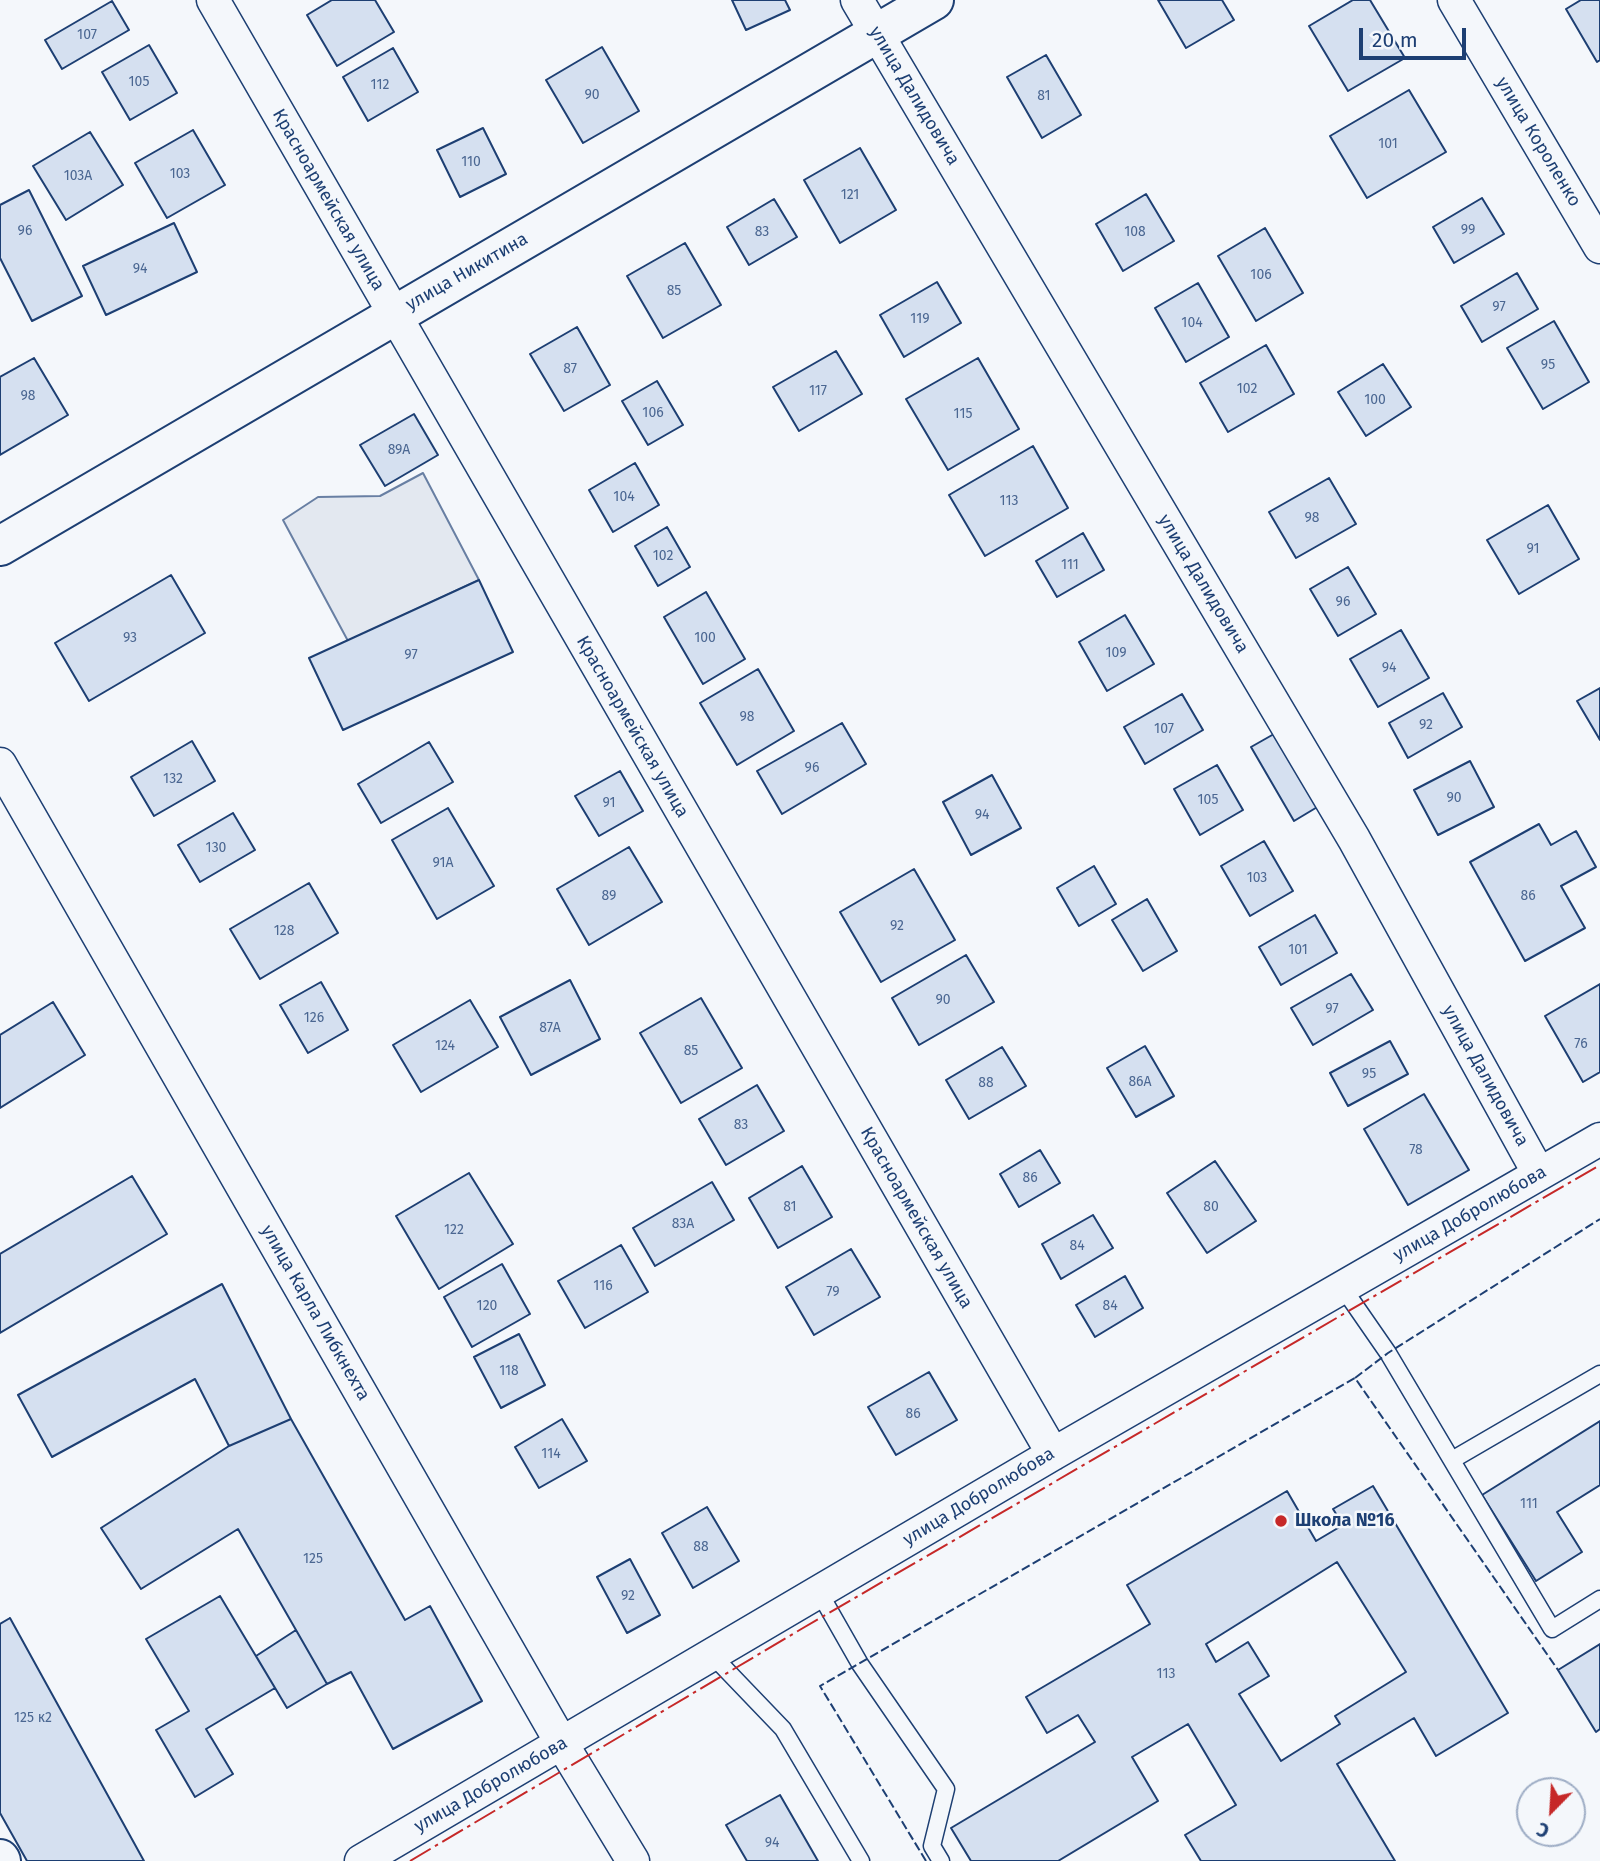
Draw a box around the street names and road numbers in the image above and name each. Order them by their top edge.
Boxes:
street label: улица Далидовича [864,23,964,169]
street label: улица Короленко [1491,73,1585,211]
street label: Красноармейская улица [267,105,389,295]
street label: улица Никитина [402,228,532,316]
street label: улица Далидовича [1153,511,1253,657]
street label: Красноармейская улица [571,632,693,822]
street label: улица Далидовича [1437,1002,1533,1150]
street label: Красноармейская улица [855,1123,977,1313]
street label: улица Добролюбова [1390,1161,1550,1267]
street label: улица Карла Либкнехта [256,1221,374,1405]
street label: улица Добролюбова [899,1443,1059,1551]
street label: улица Добролюбова [411,1732,571,1838]

